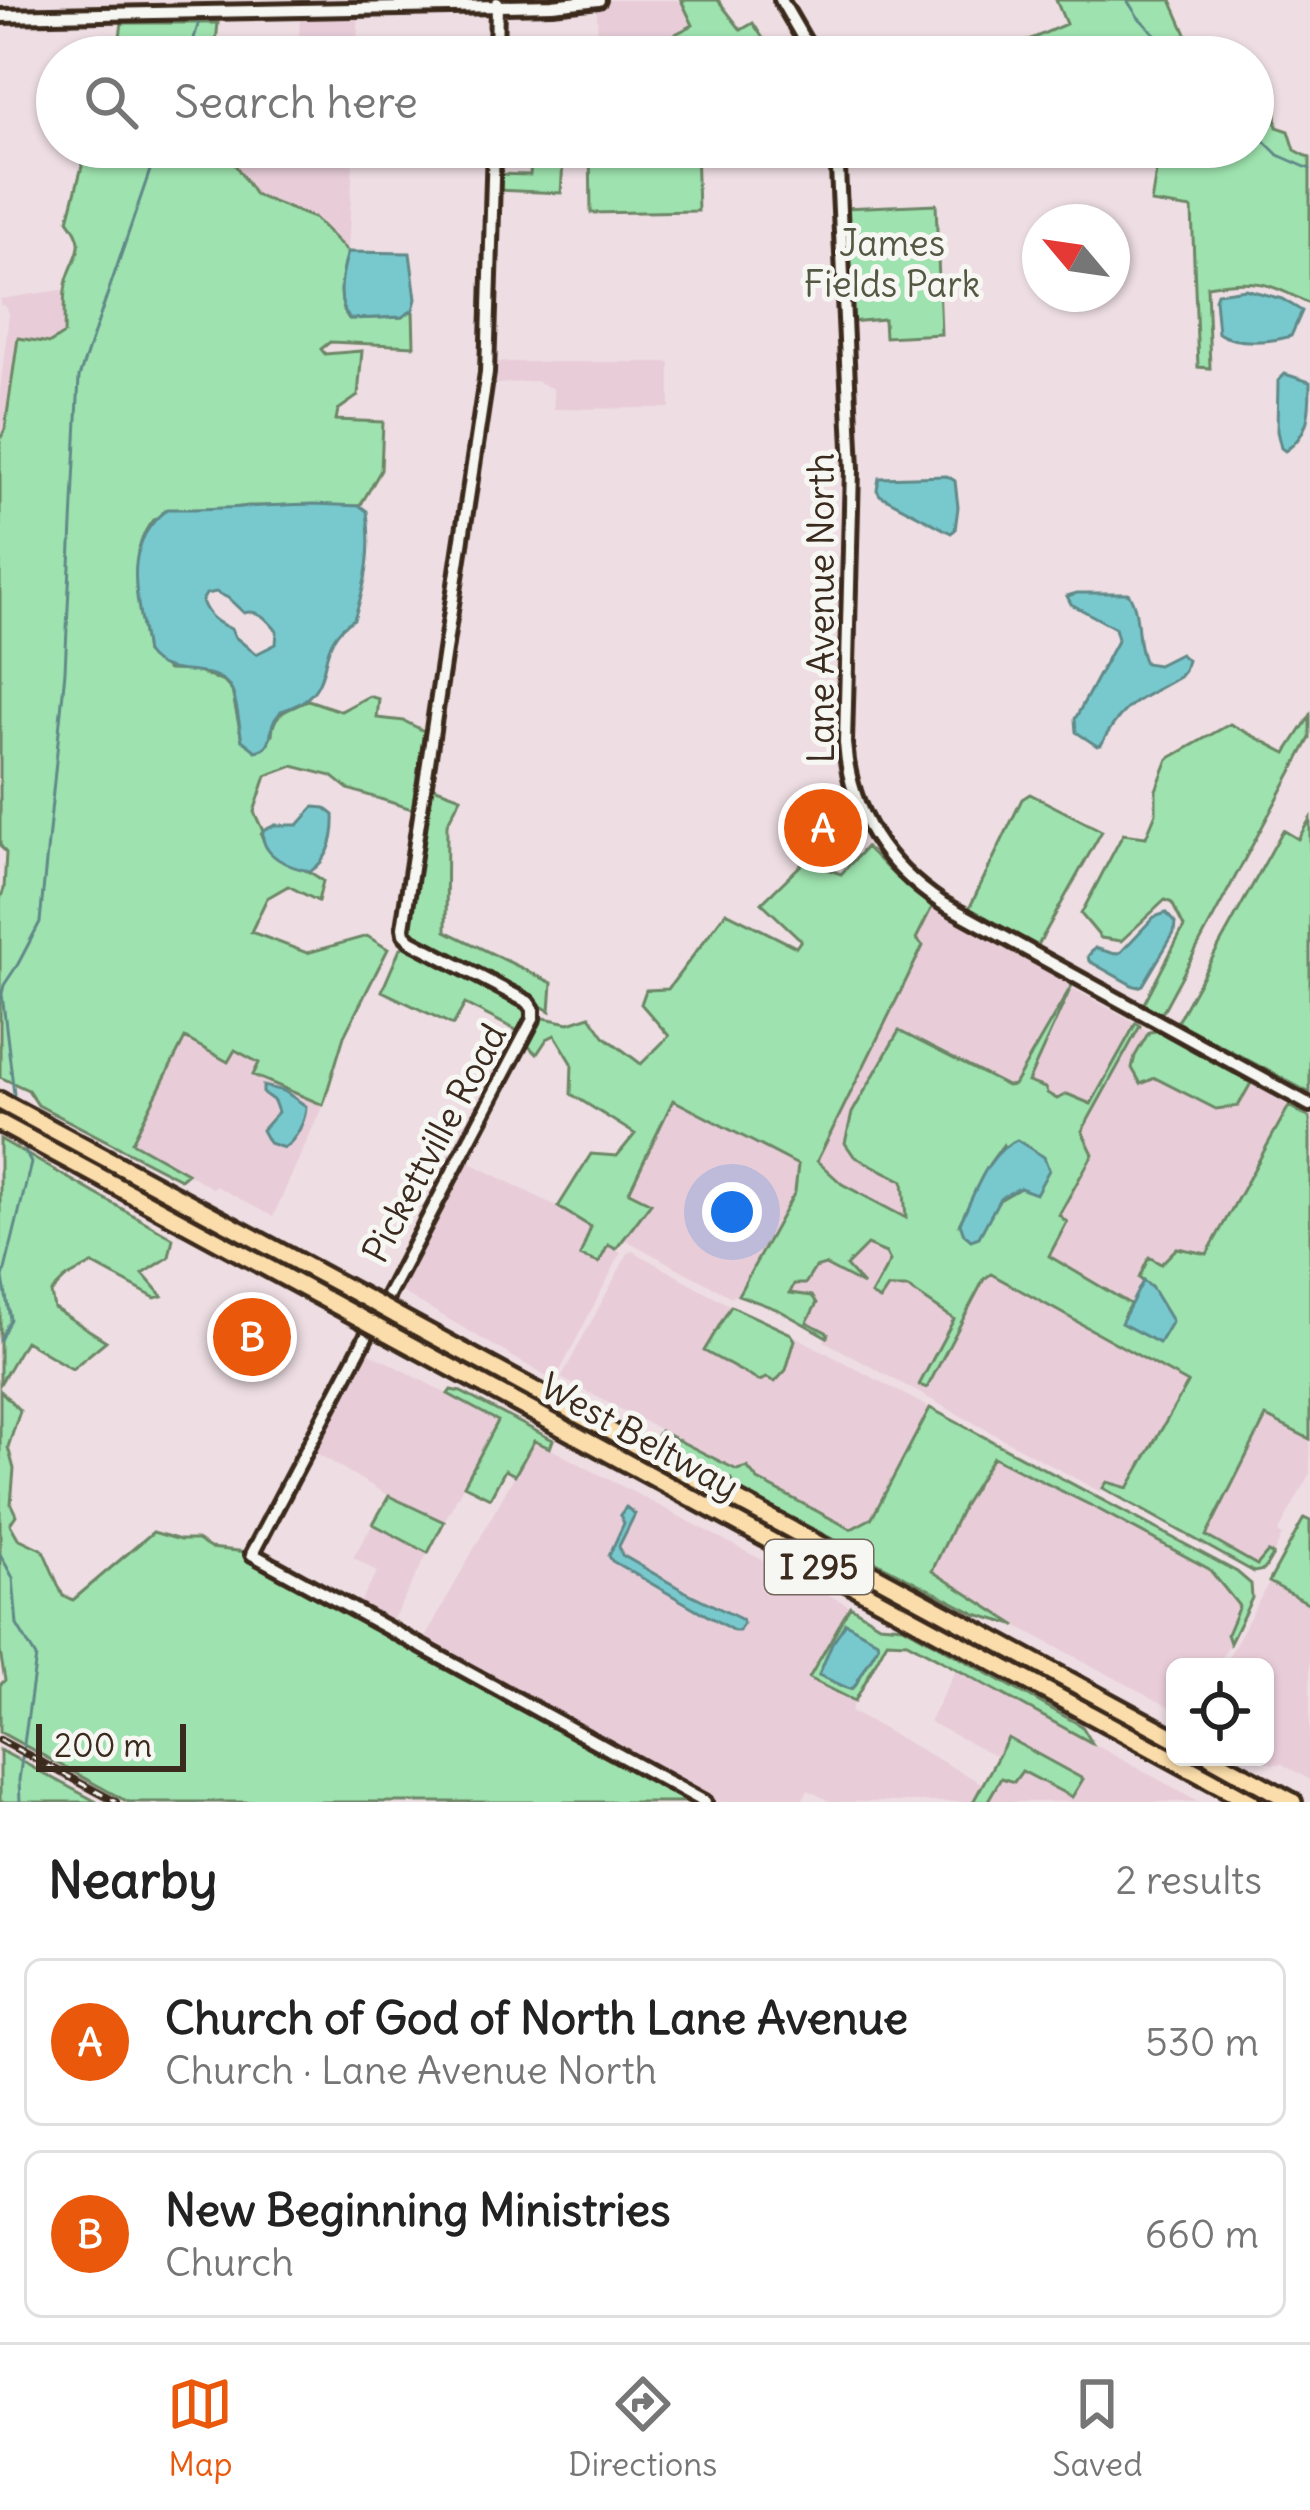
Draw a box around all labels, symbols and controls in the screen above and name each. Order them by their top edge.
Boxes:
search box [36,36,1274,168]
icon: search [78,69,144,135]
text: Search here [174,74,418,130]
north arrow [1022,204,1130,312]
park label: James Fields Park [804,221,980,307]
street label: Lane Avenue North [799,453,844,763]
pin: A [784,783,862,873]
street label: Pickettville Road [353,1016,516,1270]
your location [702,1182,762,1242]
pin: B [213,1292,291,1382]
street label: West Beltway [533,1363,747,1509]
road number: I 295 [765,1540,873,1594]
map controls [1166,1658,1274,1766]
button: locate [1166,1658,1274,1766]
scale bar [36,1718,186,1771]
text: 200 m [54,1724,152,1766]
text: Nearby [48,1848,217,1912]
text: 2 results [1115,1856,1262,1905]
text: Church of God of North Lane Avenue [165,1990,908,2046]
text: A [77,2018,103,2067]
text: 530 m [1145,2018,1259,2067]
text: Church · Lane Avenue North [165,2046,657,2095]
text: New Beginning Ministries [165,2182,670,2238]
text: B [77,2210,103,2259]
text: 660 m [1145,2210,1259,2259]
text: Church [165,2238,294,2287]
tab: Map [167,2371,233,2485]
tab: Directions [568,2371,717,2485]
tab: Saved [1052,2371,1143,2485]

